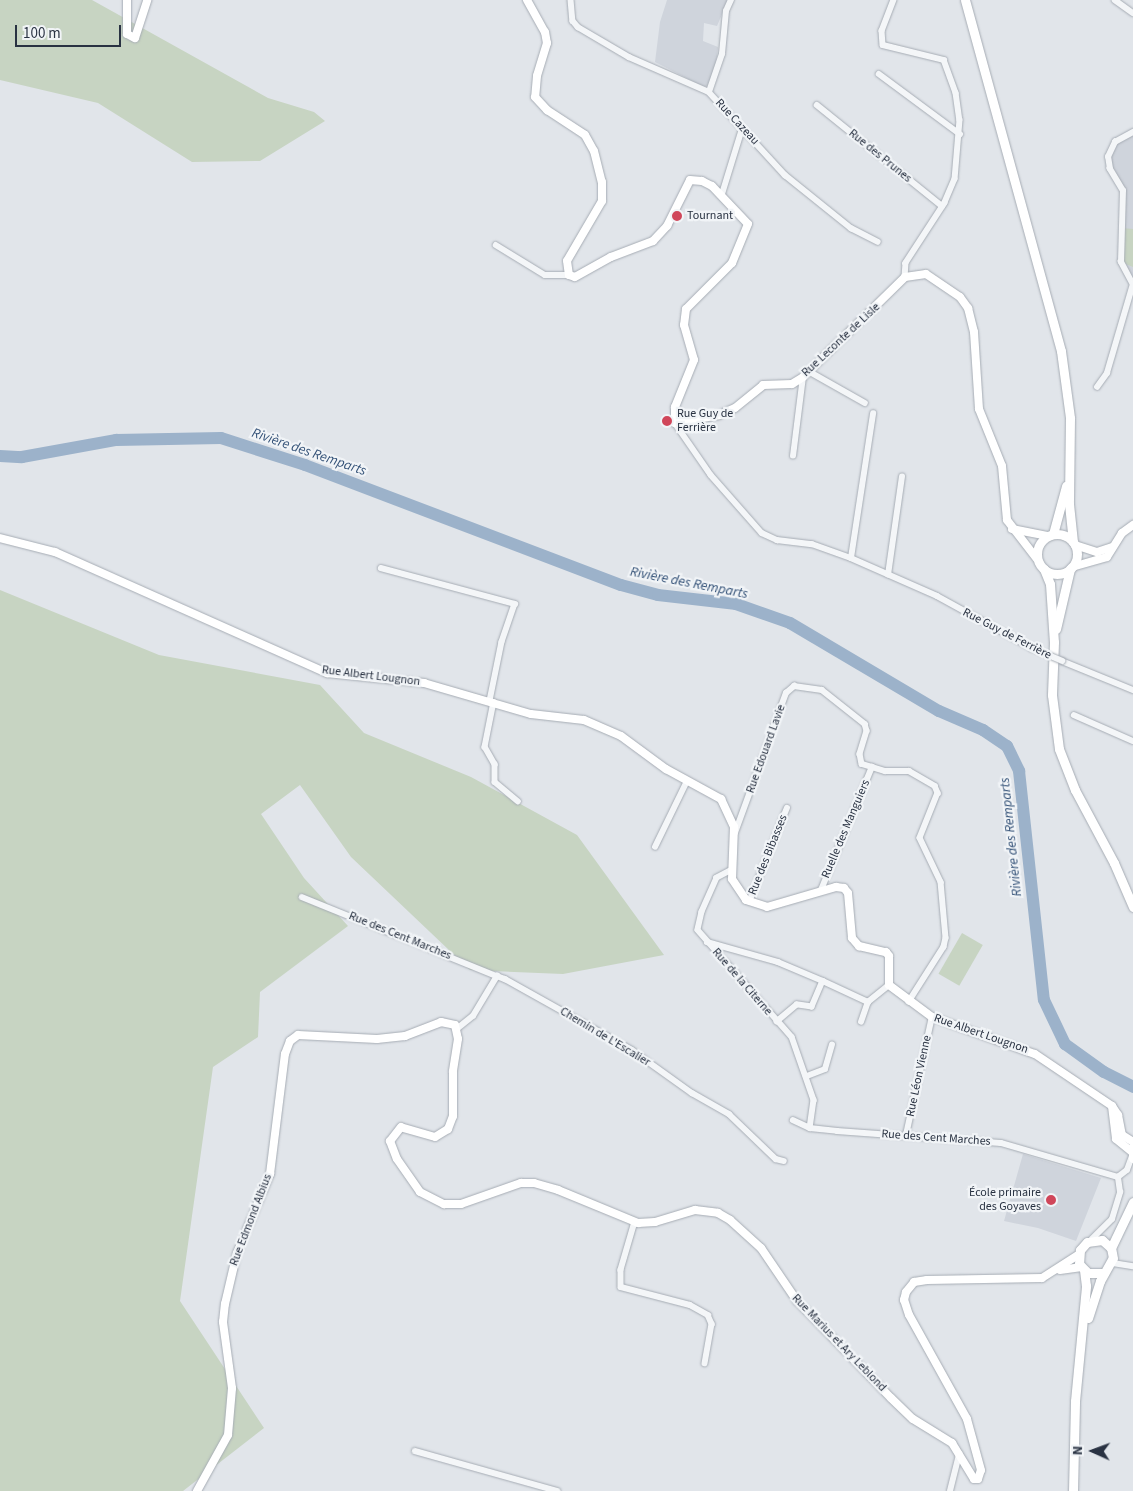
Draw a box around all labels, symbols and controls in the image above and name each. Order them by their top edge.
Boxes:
scale bar [18,15,124,47]
text: 100 m [23,23,61,44]
street label: Rue Cazeau [712,96,762,148]
street label: Rue des Prunes [846,126,914,186]
place label: Tournant [687,209,733,223]
marker: Tournant [671,210,683,222]
street label: Rue Leconte de Lisle [799,300,883,380]
place label: Rue Guy de Ferrière [677,407,733,435]
marker: Rue Guy de Ferrière [661,415,673,427]
water label: Rivière des Remparts [250,425,368,479]
water label: Rivière des Remparts [629,563,749,603]
street label: Rue Guy de Ferrière [960,605,1054,663]
street label: Rue Albert Lougnon [321,663,421,689]
street label: Rue Edouard Lavie [743,703,789,795]
street label: Ruelle des Manguiers [819,777,873,881]
water label: Rivière des Remparts [996,777,1026,897]
street label: Rue des Bibasses [745,813,791,897]
street label: Rue des Cent Marches [347,909,453,963]
street label: Rue de la Citerne [709,945,775,1019]
street label: Chemin de L'Escalier [557,1004,653,1070]
street label: Rue Albert Lougnon [932,1011,1030,1057]
street label: Rue Léon Vienne [903,1034,935,1118]
street label: Rue des Cent Marches [881,1127,991,1149]
street label: Rue Edmond Albius [227,1172,275,1268]
place label: École primaire des Goyaves [969,1186,1041,1214]
marker: École primaire des Goyaves [1045,1194,1057,1206]
street label: Rue Marius et Ary Leblond [789,1291,889,1395]
north arrow [1068,1426,1118,1476]
text: N [1068,1445,1088,1455]

